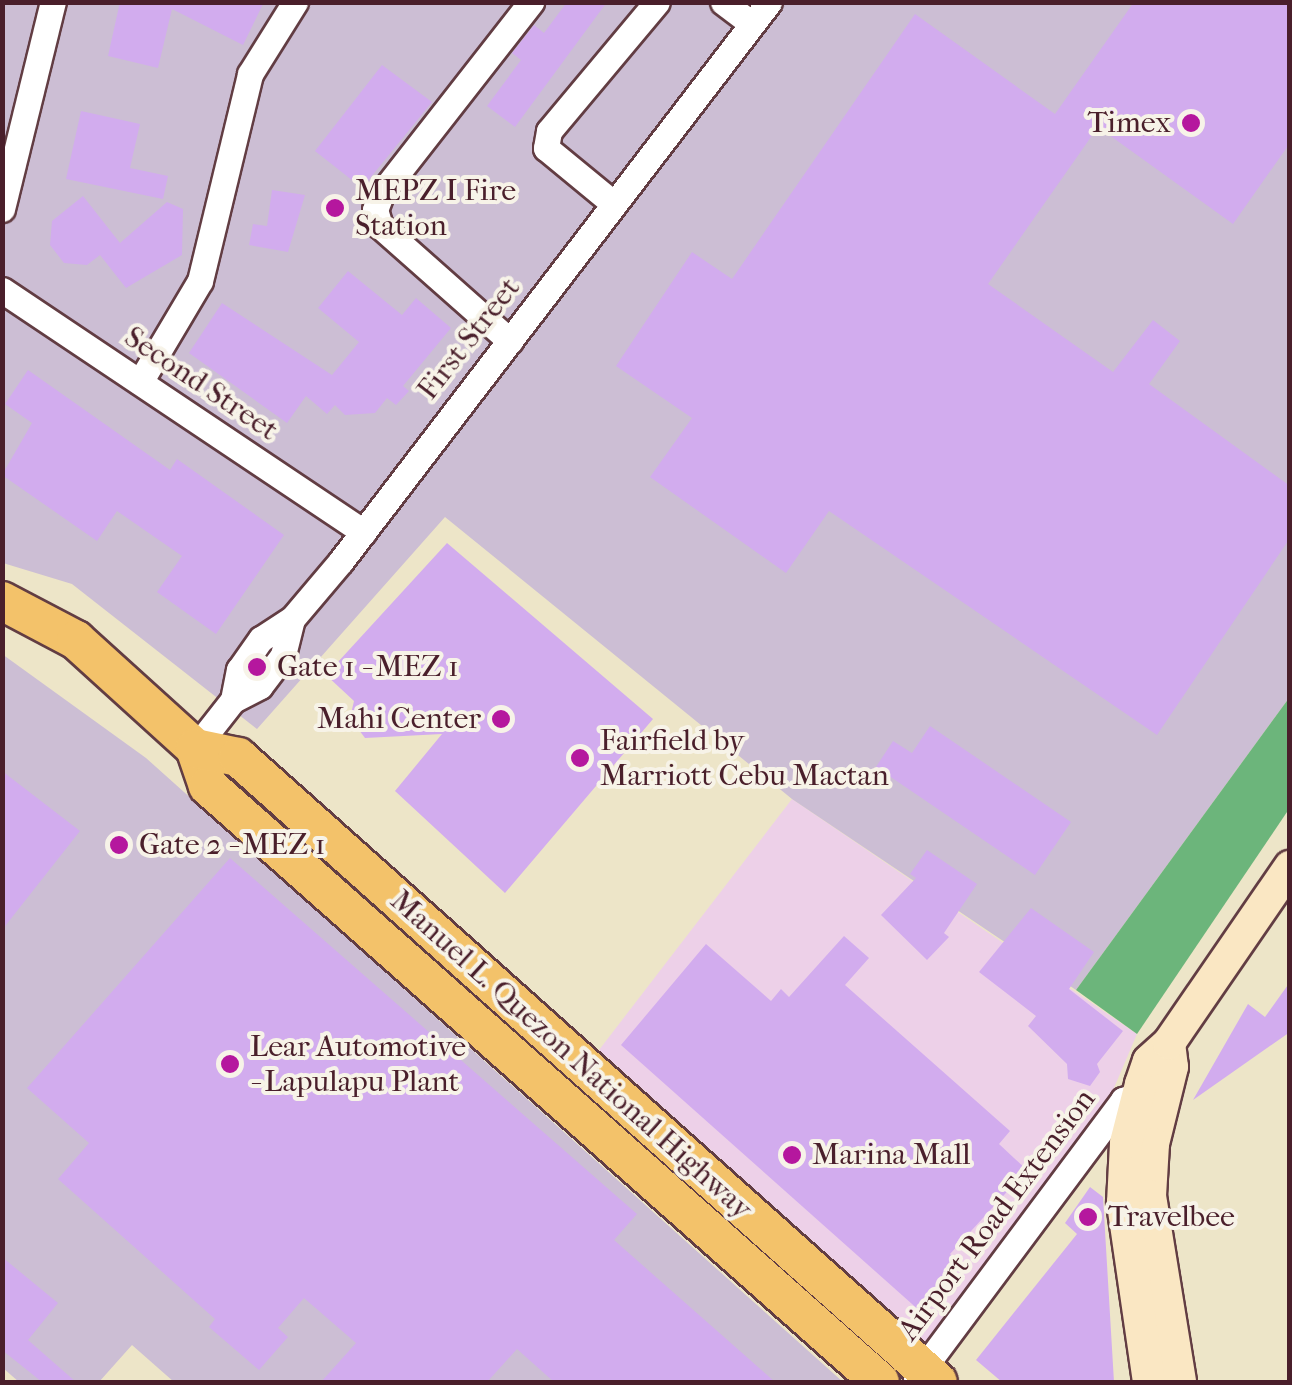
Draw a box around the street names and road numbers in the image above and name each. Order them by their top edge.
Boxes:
street label: First Street [410,271,528,407]
street label: Second Street [117,319,285,449]
street label: Manuel L. Quezon National Highway [383,883,759,1227]
street label: Airport Road Extension [891,1082,1103,1348]

